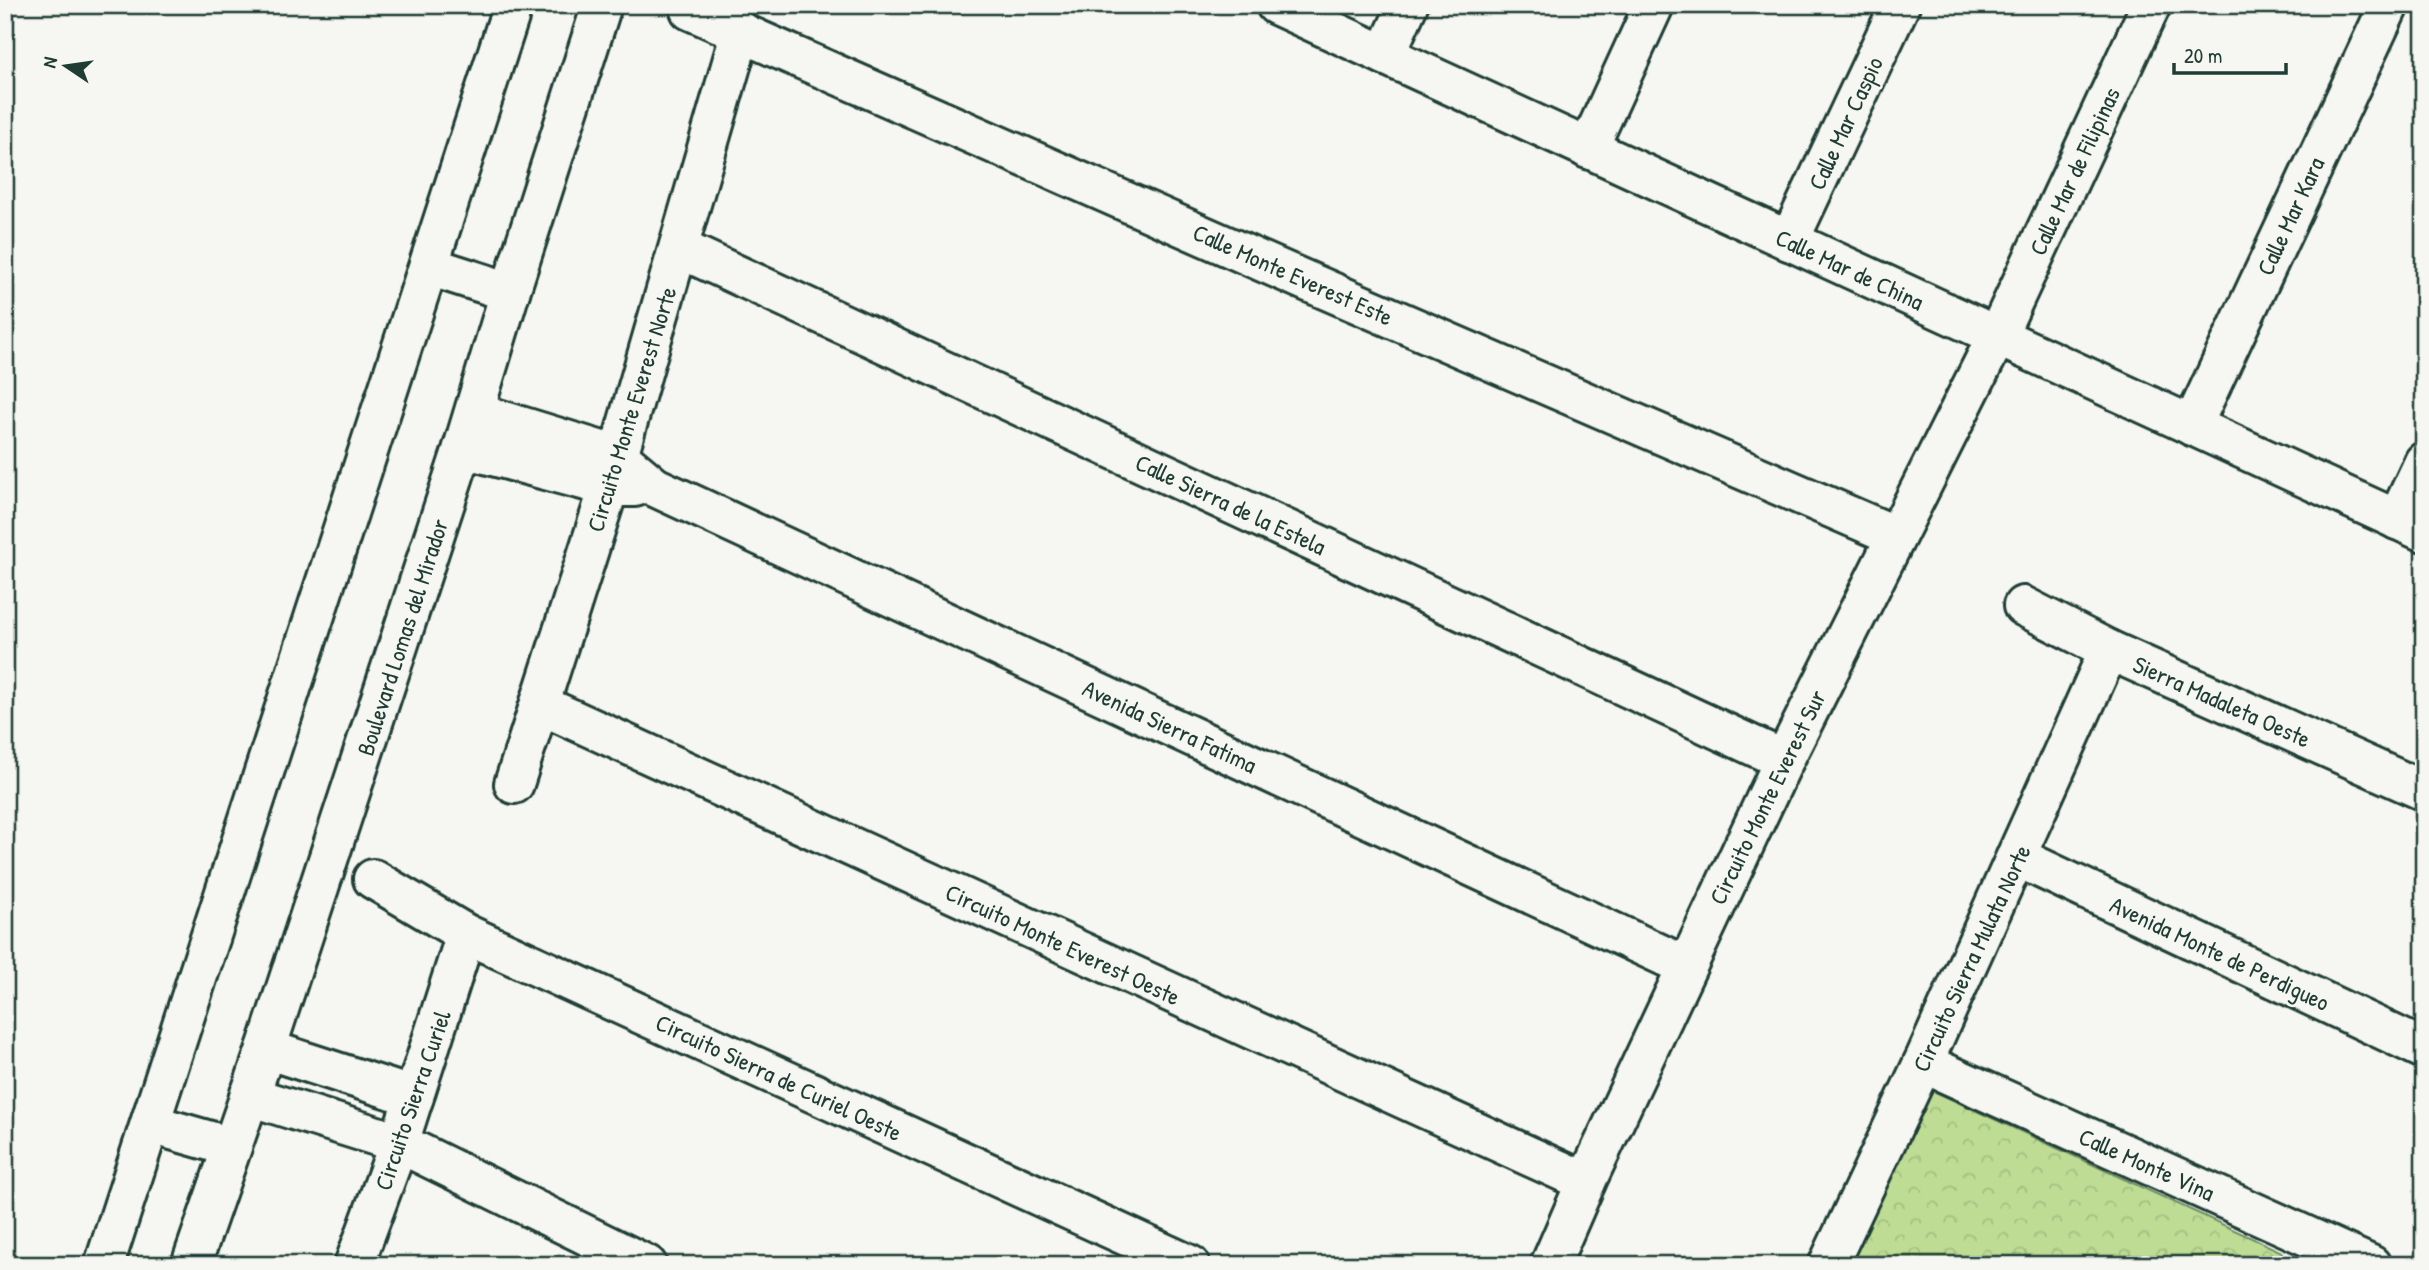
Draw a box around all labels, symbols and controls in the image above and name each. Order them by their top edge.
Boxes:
north arrow [32,32,102,102]
scale bar [2174,32,2286,76]
text: 20 m [2184,41,2222,70]
street label: Calle Mar Caspio [1800,51,1890,195]
text: N [36,54,63,70]
street label: Calle Mar de Filipinas [2021,82,2127,260]
street label: Calle Mar Kara [2249,152,2331,280]
street label: Calle Monte Everest Este [1188,216,1398,333]
street label: Calle Mar de China [1771,221,1929,317]
street label: Circuito Monte Everest Norte [578,282,684,535]
street label: Calle Sierra de la Estela [1131,446,1331,562]
street label: Boulevard Lomas del Mirador [349,515,455,759]
street label: Sierra Madaleta Oeste [2128,648,2316,755]
street label: Avenida Sierra Fatima [1078,672,1262,780]
street label: Circuito Monte Everest Sur [1701,684,1833,910]
street label: Circuito Sierra Mulata Norte [1904,839,2038,1077]
street label: Circuito Monte Everest Oeste [941,876,1186,1013]
street label: Avenida Monte de Perdigueo [2105,888,2335,1018]
street label: Circuito Sierra Curiel [366,1005,458,1194]
street label: Circuito Sierra de Curiel Oeste [651,1006,908,1148]
street label: Calle Monte Vina [2074,1120,2220,1208]

